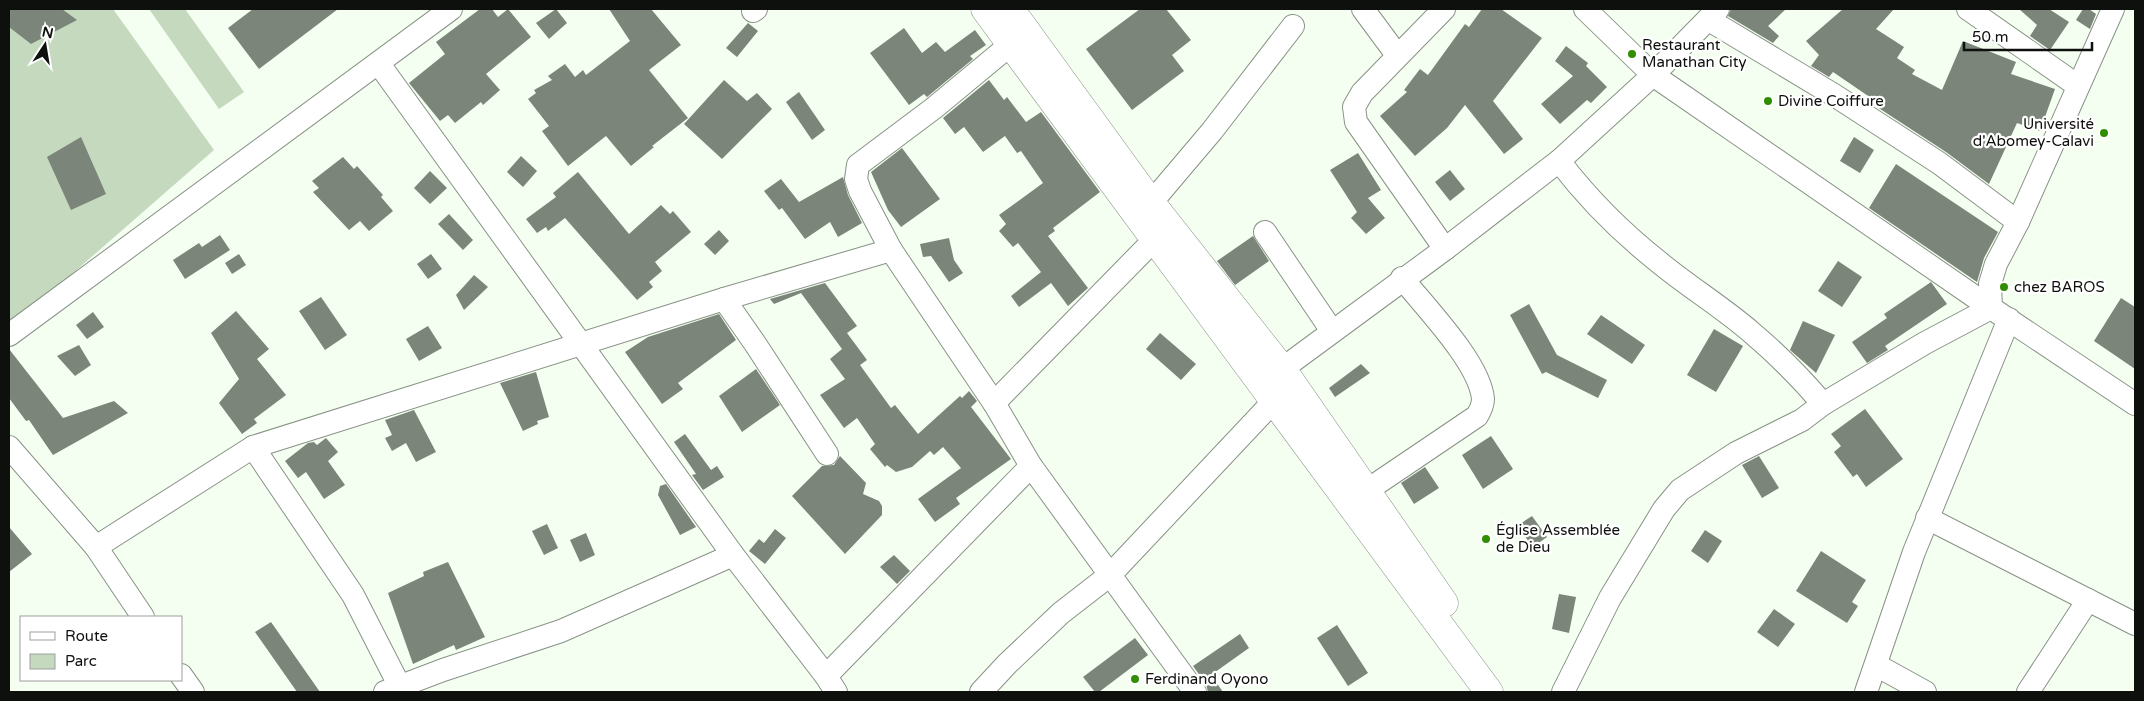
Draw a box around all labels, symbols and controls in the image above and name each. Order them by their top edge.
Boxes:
north arrow [20,20,70,70]
scale bar [1964,20,2092,52]
text: N [40,23,55,42]
text: 50 m [1972,28,2009,46]
place label: Restaurant Manathan City [1642,36,1747,71]
marker: Restaurant Manathan City [1626,48,1638,60]
place label: Divine Coiffure [1778,92,1884,110]
marker: Divine Coiffure [1762,95,1774,107]
place label: Université d'Abomey-Calavi [1973,115,2094,150]
marker: Université d'Abomey-Calavi [2098,127,2110,139]
place label: chez BAROS [2014,278,2105,296]
marker: chez BAROS [1998,281,2010,293]
place label: Église Assemblée de Dieu [1496,521,1620,556]
marker: Église Assemblée de Dieu [1480,533,1492,545]
legend [20,616,182,681]
text: Route [65,627,108,645]
text: Parc [65,652,97,670]
place label: Ferdinand Oyono [1145,670,1268,688]
marker: Ferdinand Oyono [1129,673,1141,685]

